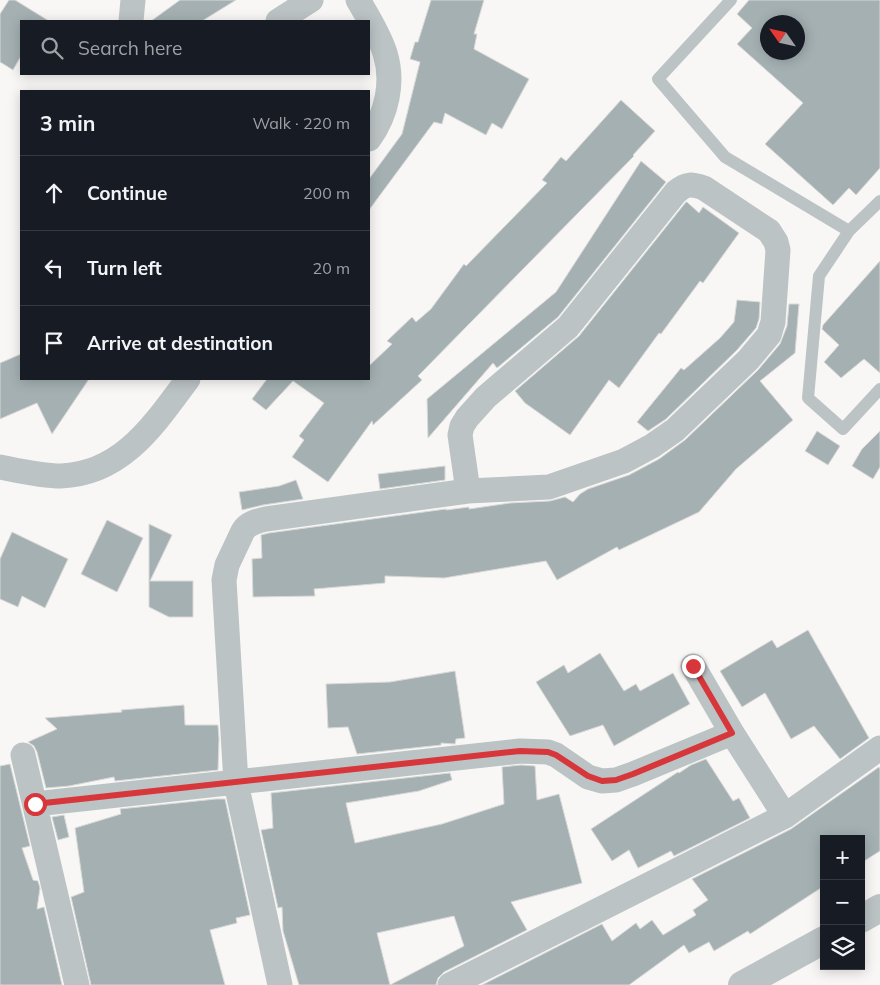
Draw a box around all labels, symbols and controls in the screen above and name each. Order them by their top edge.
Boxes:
north arrow [760,15,805,60]
search box [20,20,370,75]
icon: search [38,34,66,62]
text: Search here [78,36,182,60]
text: 3 min [40,110,95,136]
text: Walk · 220 m [252,113,350,133]
icon: ahead [40,179,68,207]
text: Continue [87,181,167,205]
text: 200 m [303,183,350,203]
icon: left [40,254,68,282]
text: Turn left [87,256,162,280]
text: 20 m [313,258,350,278]
icon: arrive [40,329,68,357]
text: Arrive at destination [87,331,273,355]
route end [682,655,705,678]
route start [24,793,47,816]
map controls [820,835,865,970]
button: + [820,835,865,880]
button: − [820,880,865,925]
button: layers [820,925,865,970]

